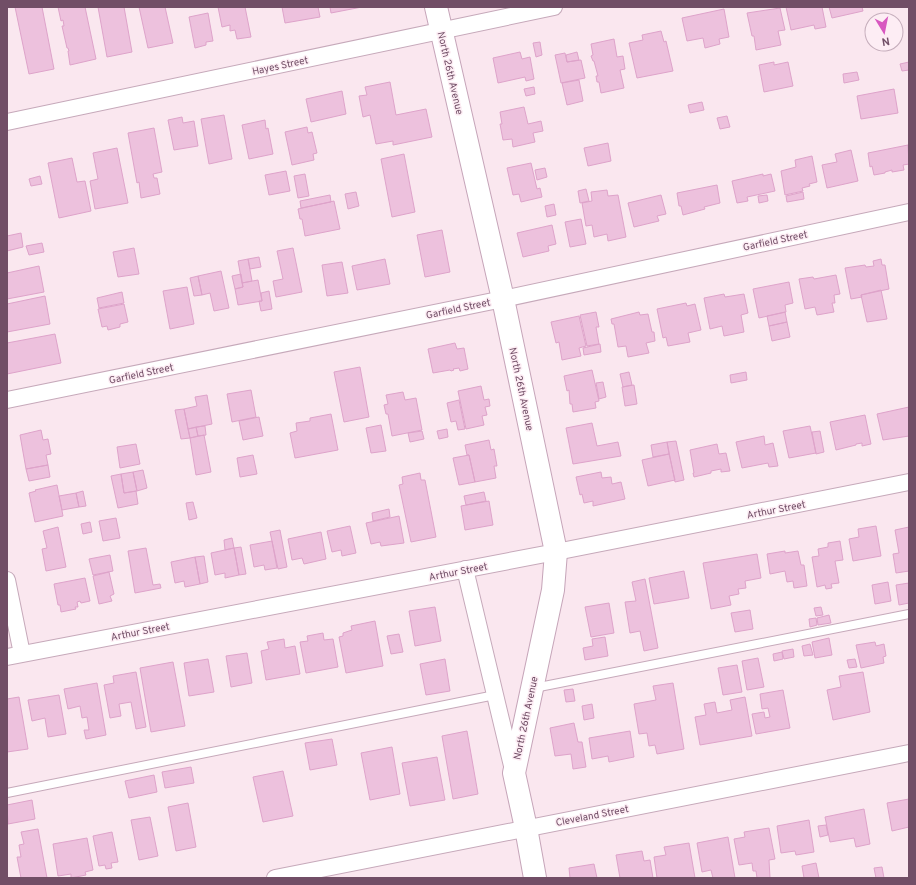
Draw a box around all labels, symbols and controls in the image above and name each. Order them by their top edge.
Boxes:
north arrow [864,12,904,52]
street label: North 26th Avenue [434,31,465,116]
text: N [880,33,891,48]
street label: Hayes Street [251,54,310,79]
street label: Garfield Street [742,228,809,255]
street label: Garfield Street [425,296,492,323]
street label: North 26th Avenue [505,346,536,432]
street label: Garfield Street [108,361,175,388]
street label: Arthur Street [746,498,807,523]
street label: Arthur Street [428,560,489,585]
street label: Arthur Street [110,620,171,645]
street label: North 26th Avenue [511,675,542,761]
street label: Cleveland Street [555,803,630,830]

